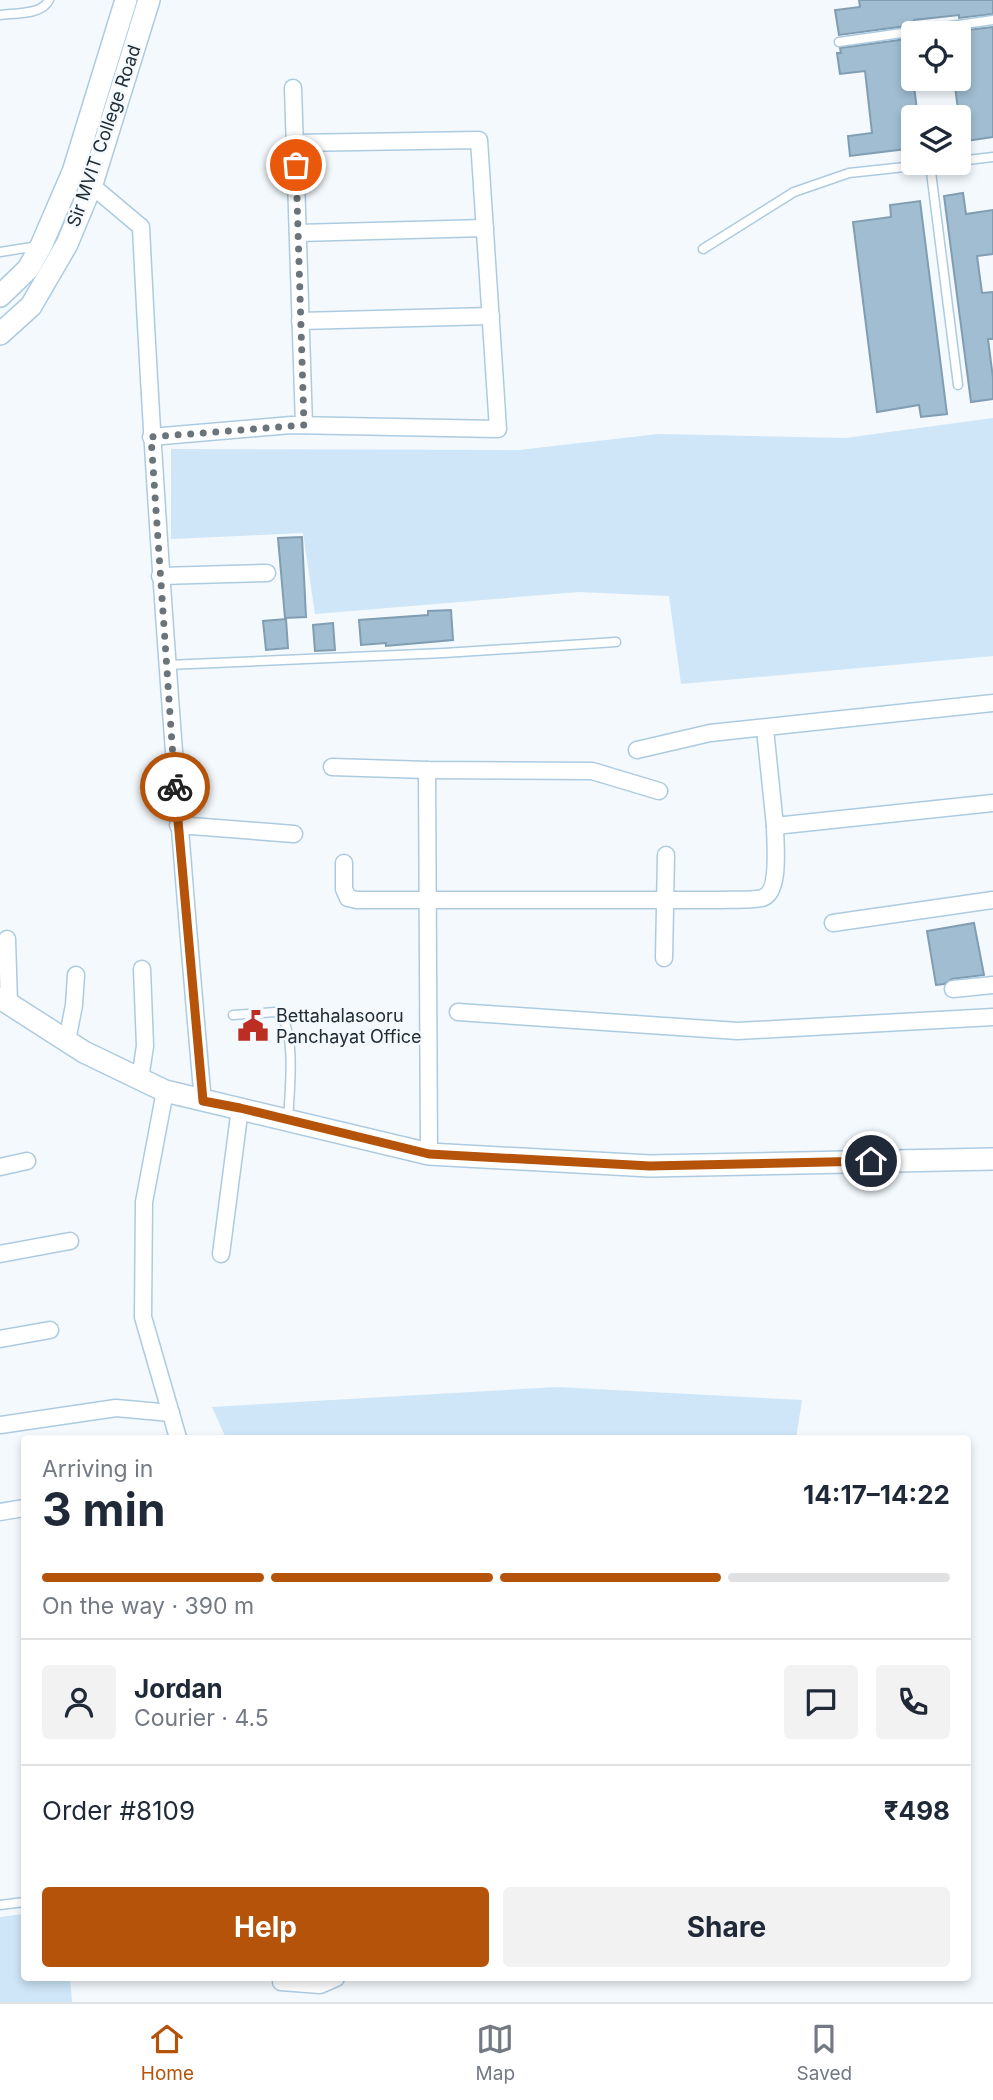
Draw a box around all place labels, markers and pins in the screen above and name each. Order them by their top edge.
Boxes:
pin [266,135,326,195]
place label: Bettahalasooru Panchayat Office [276,1005,422,1047]
public building icon: Bettahalasooru Panchayat Office [236,1009,270,1043]
pin [841,1131,901,1191]

